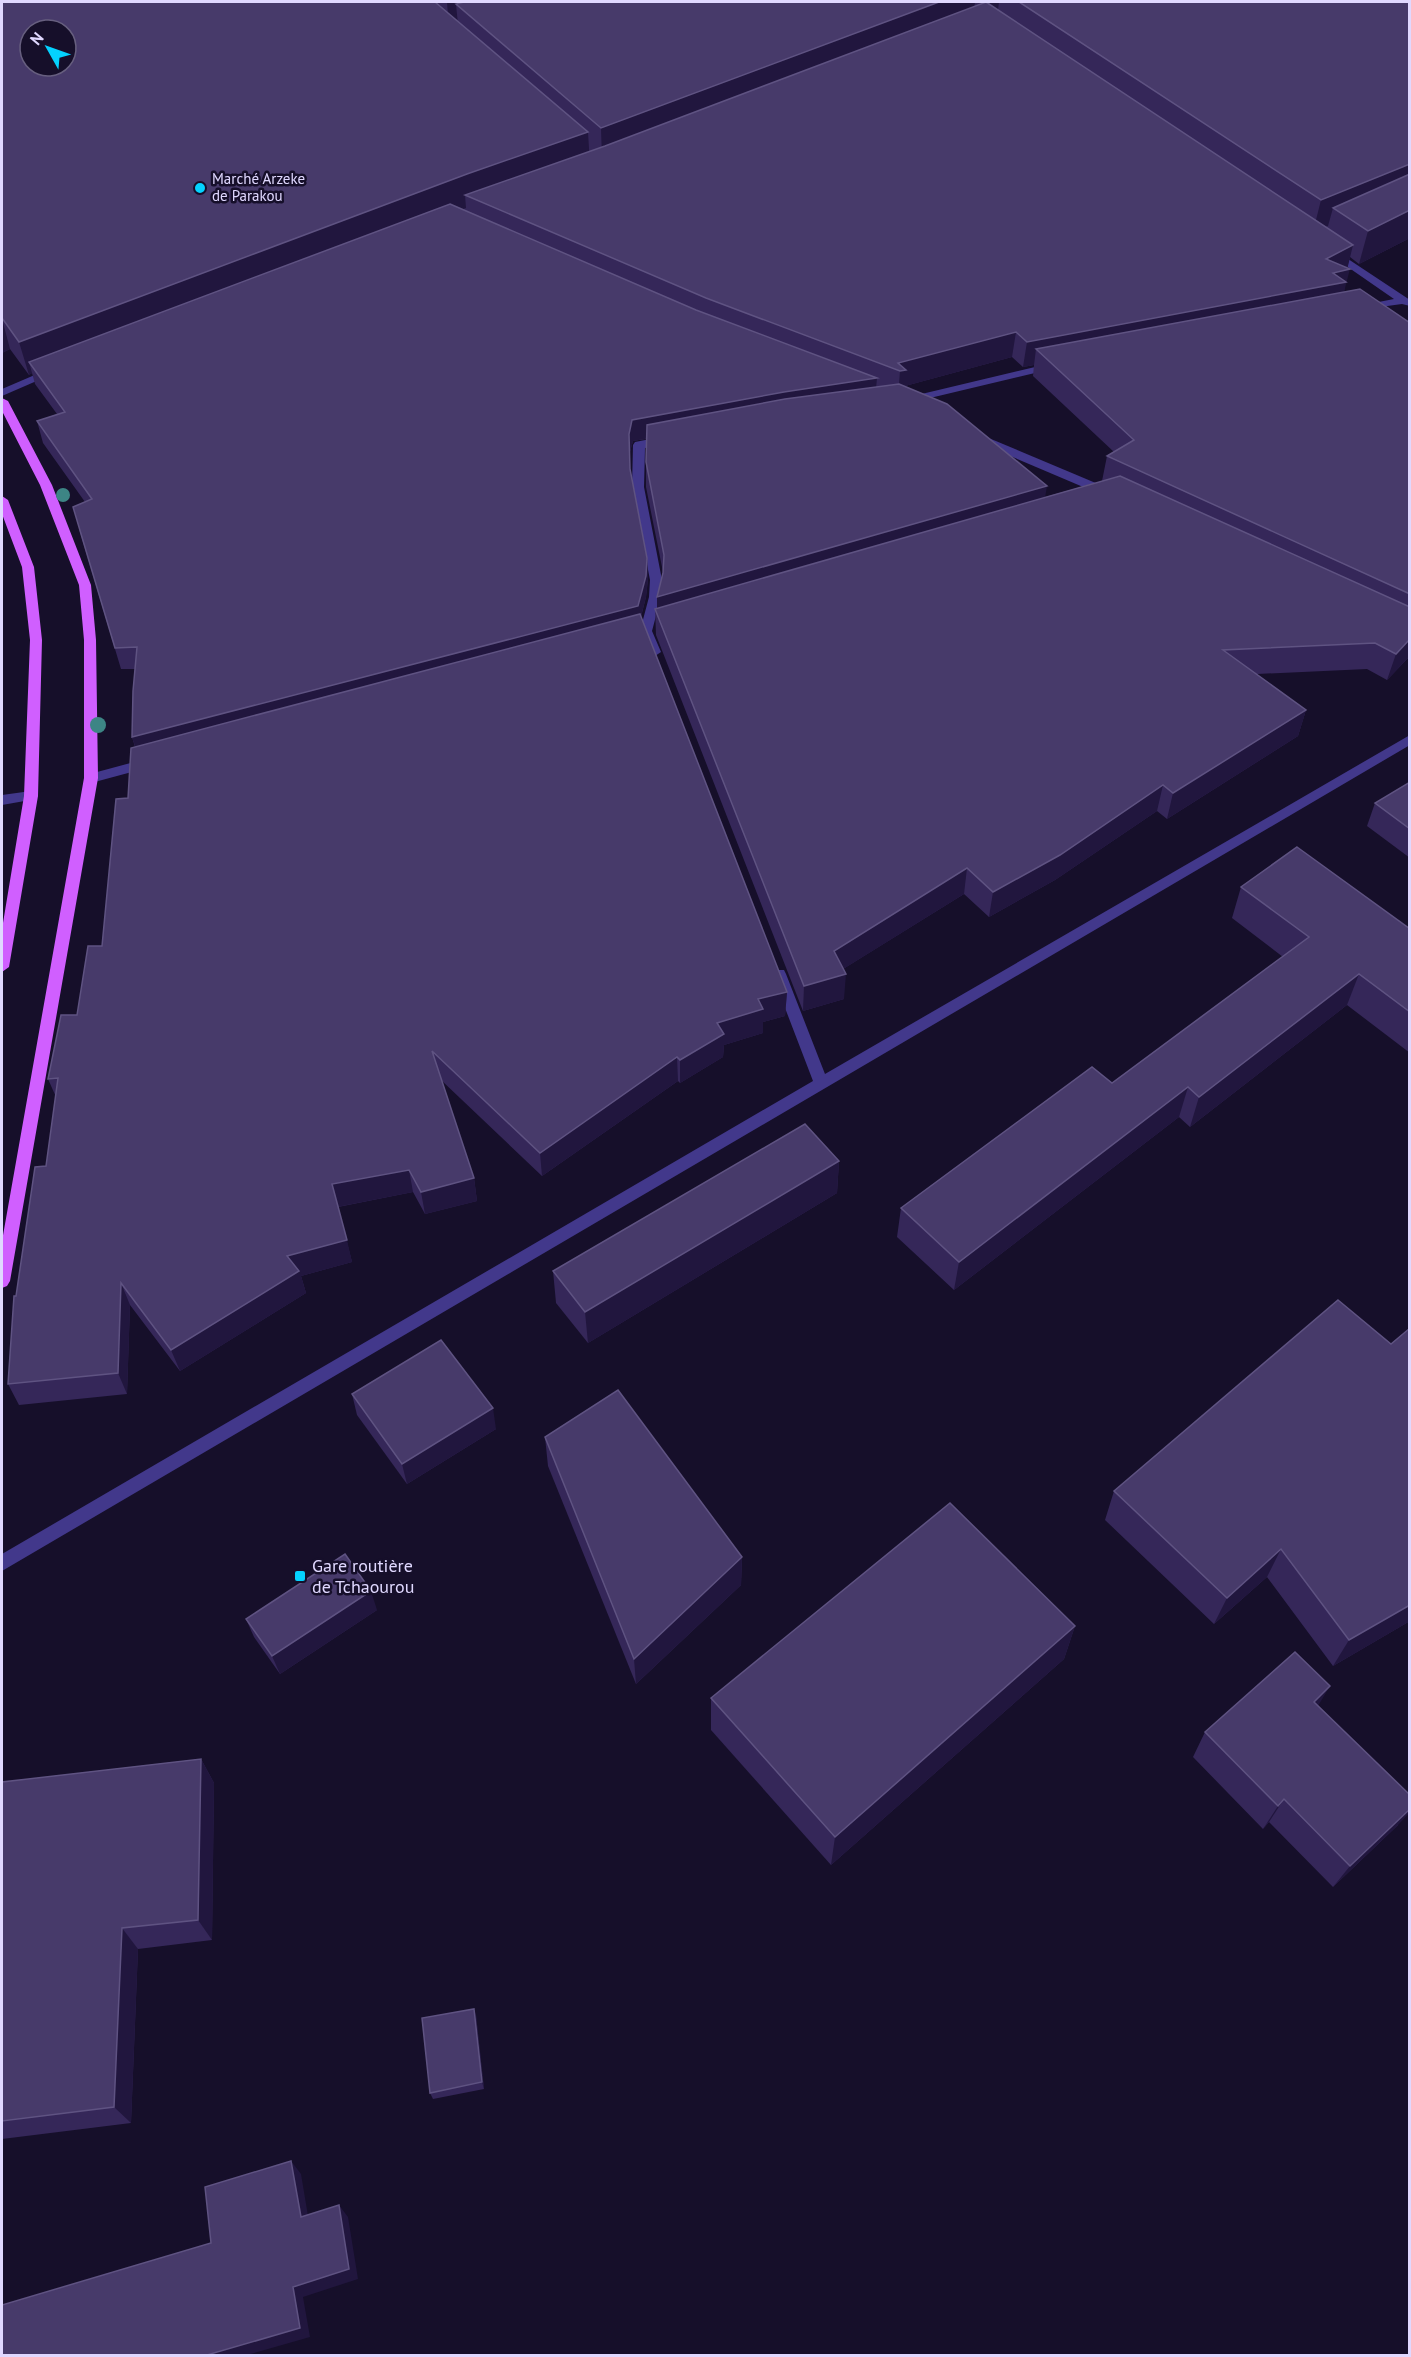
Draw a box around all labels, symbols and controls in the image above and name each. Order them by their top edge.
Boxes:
north arrow [18,18,78,78]
text: N [25,28,48,49]
place label: Marché Arzeke de Parakou [212,169,305,205]
marker: Marché Arzeke de Parakou [193,181,207,195]
place label: Gare routière de Tchaourou [312,1554,414,1598]
marker: Gare routière de Tchaourou [293,1569,307,1583]

